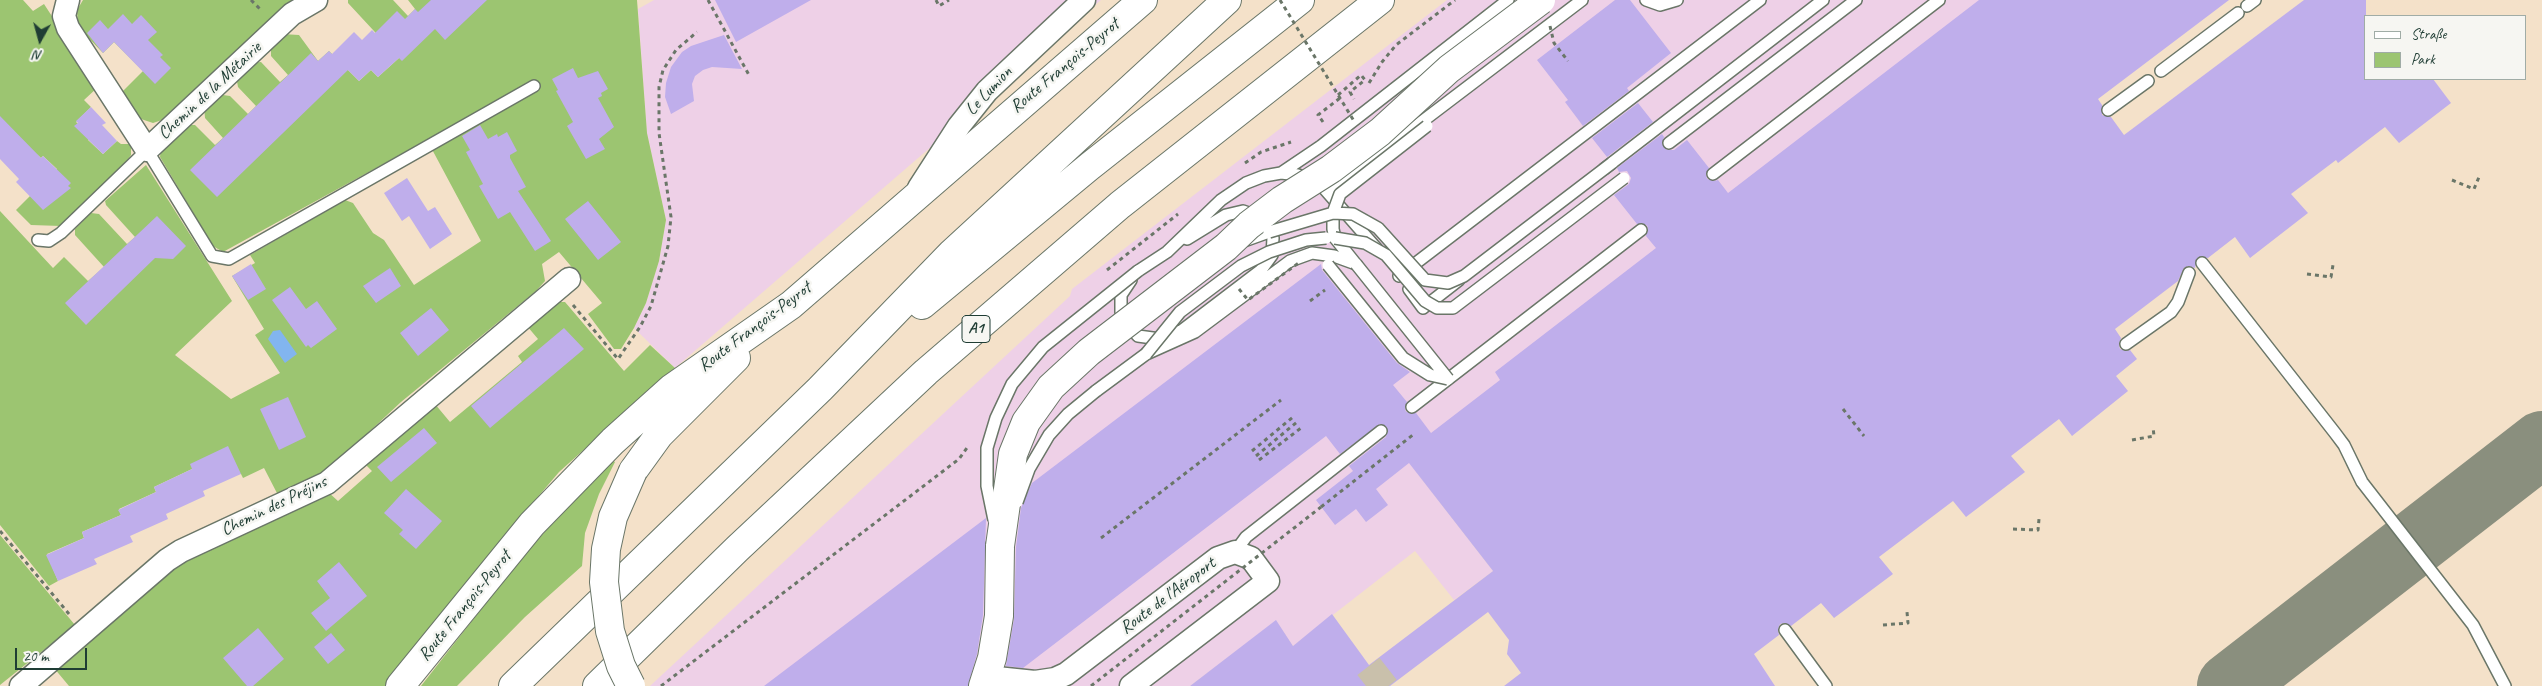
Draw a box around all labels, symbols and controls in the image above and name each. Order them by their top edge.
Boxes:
street label: Route François-Peyrot [1006,14,1124,118]
north arrow [15,15,65,65]
legend [2364,15,2527,80]
text: Straße [2411,25,2446,44]
street label: Chemin de la Métairie [154,37,266,145]
text: N [33,46,43,64]
text: Park [2411,50,2435,69]
street label: Le Lumion [961,62,1017,120]
street label: Route François-Peyrot [694,277,816,377]
road number: A1 [962,316,990,342]
street label: Chemin des Préjins [218,471,330,541]
street label: Route François-Peyrot [414,546,516,666]
street label: Route de l'Aéroport [1116,553,1220,639]
scale bar [18,638,90,670]
text: 20 m [23,647,49,666]

